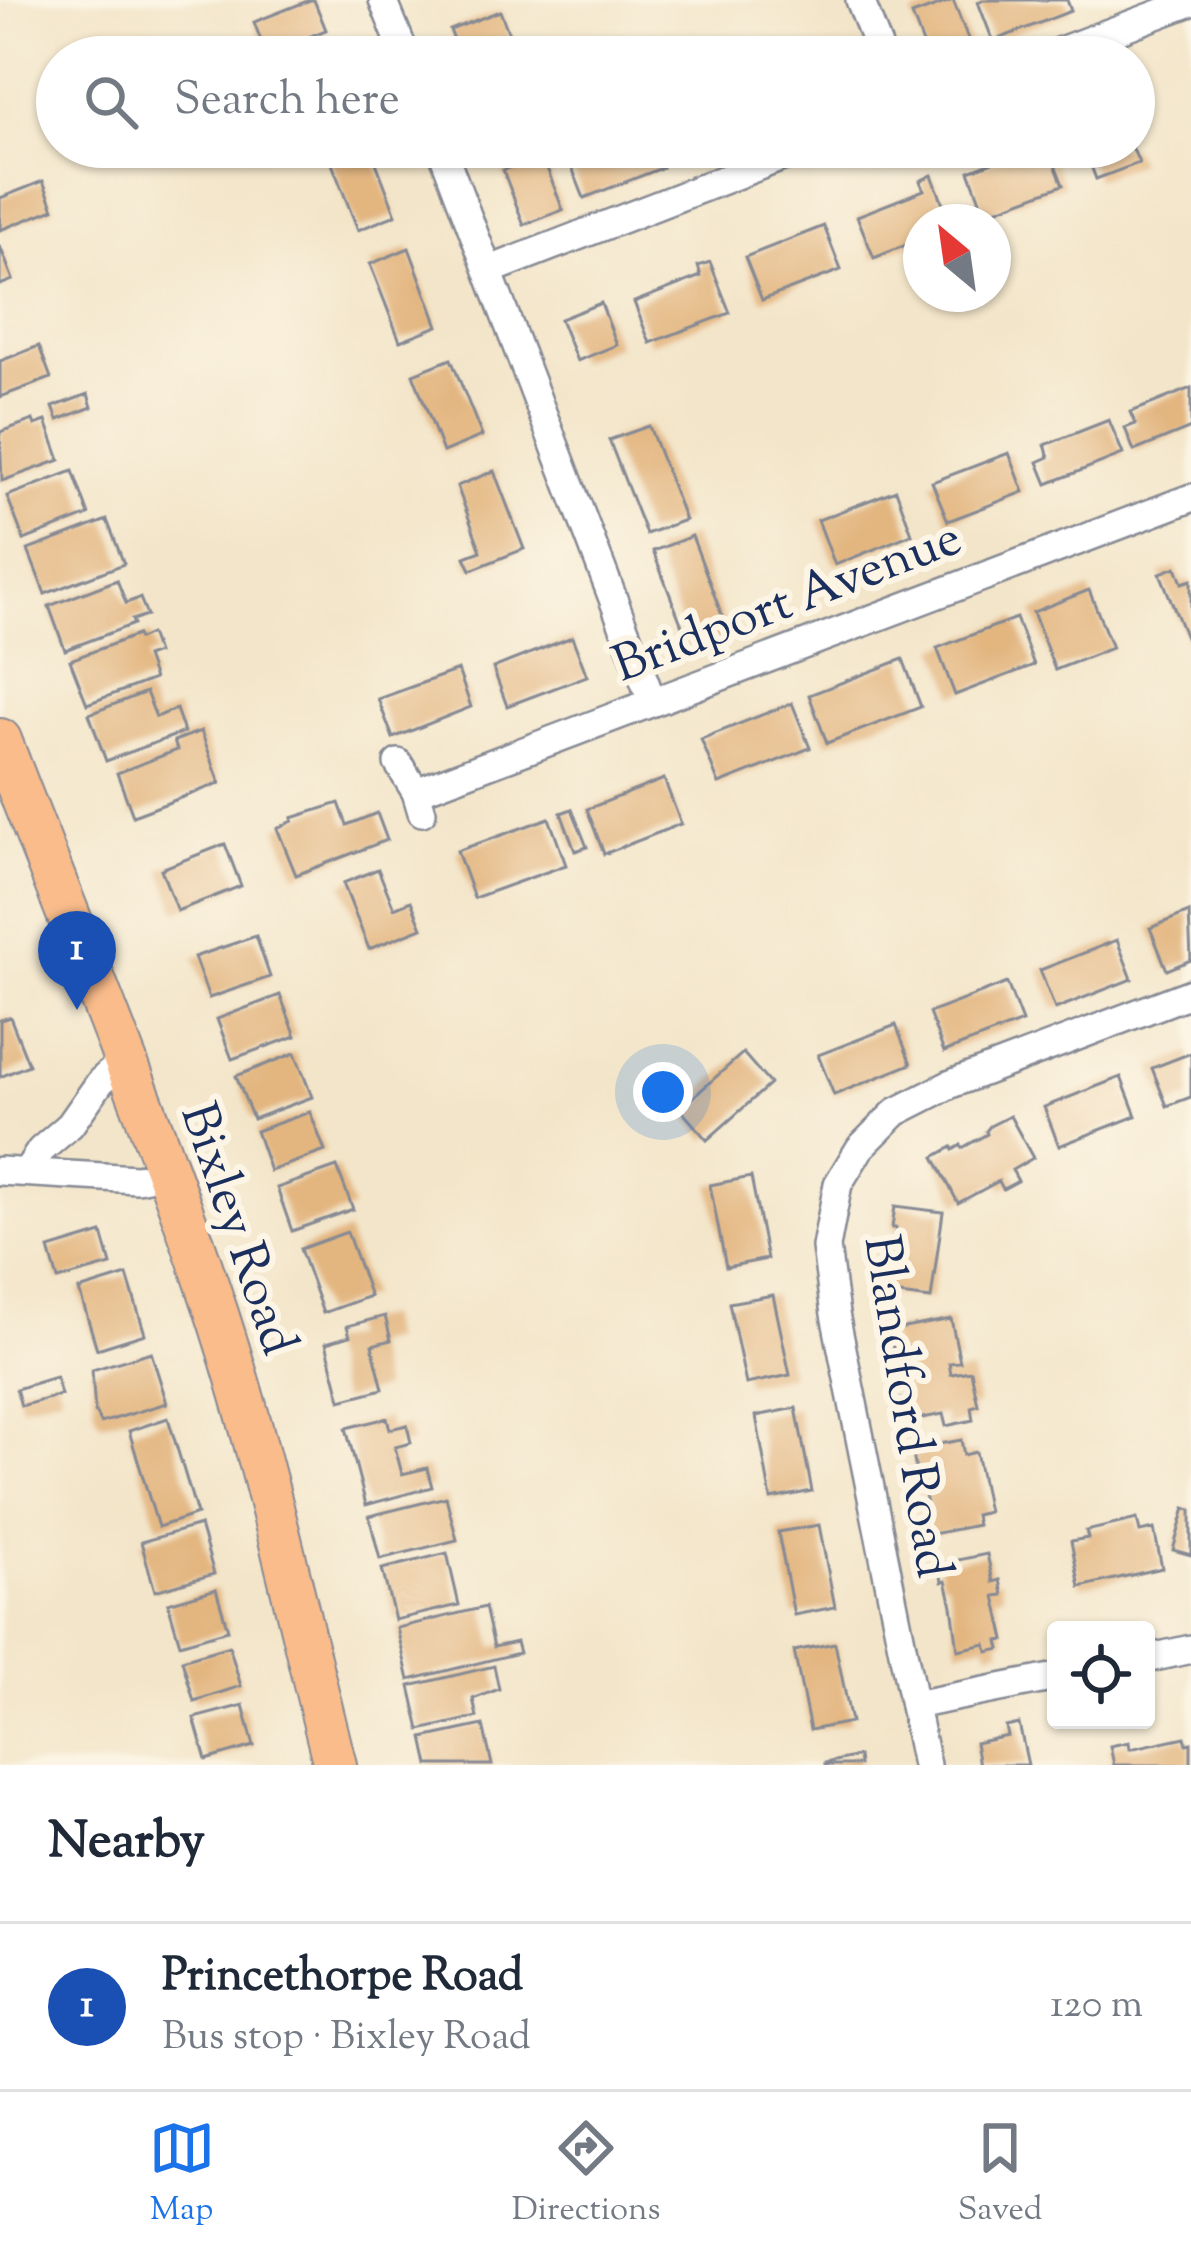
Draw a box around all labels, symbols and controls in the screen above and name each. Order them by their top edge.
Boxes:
search box [36,36,1155,168]
icon: search [78,69,144,135]
text: Search here [174,70,400,135]
north arrow [903,204,1011,312]
street label: Bridport Avenue [603,504,973,704]
pin: 1 [38,911,116,1010]
your location [633,1062,693,1122]
street label: Bixley Road [159,1094,313,1366]
street label: Blandford Road [841,1230,968,1583]
map controls [1047,1621,1155,1729]
button: locate [1047,1621,1155,1729]
text: Nearby [48,1807,205,1880]
text: Princethorpe Road [162,1946,523,2011]
text: 1 [80,1979,94,2035]
text: 120 m [1050,1979,1143,2035]
text: Bus stop · Bixley Road [162,2011,531,2067]
tab: Map [149,2115,215,2235]
tab: Directions [512,2115,661,2235]
tab: Saved [958,2115,1042,2235]

